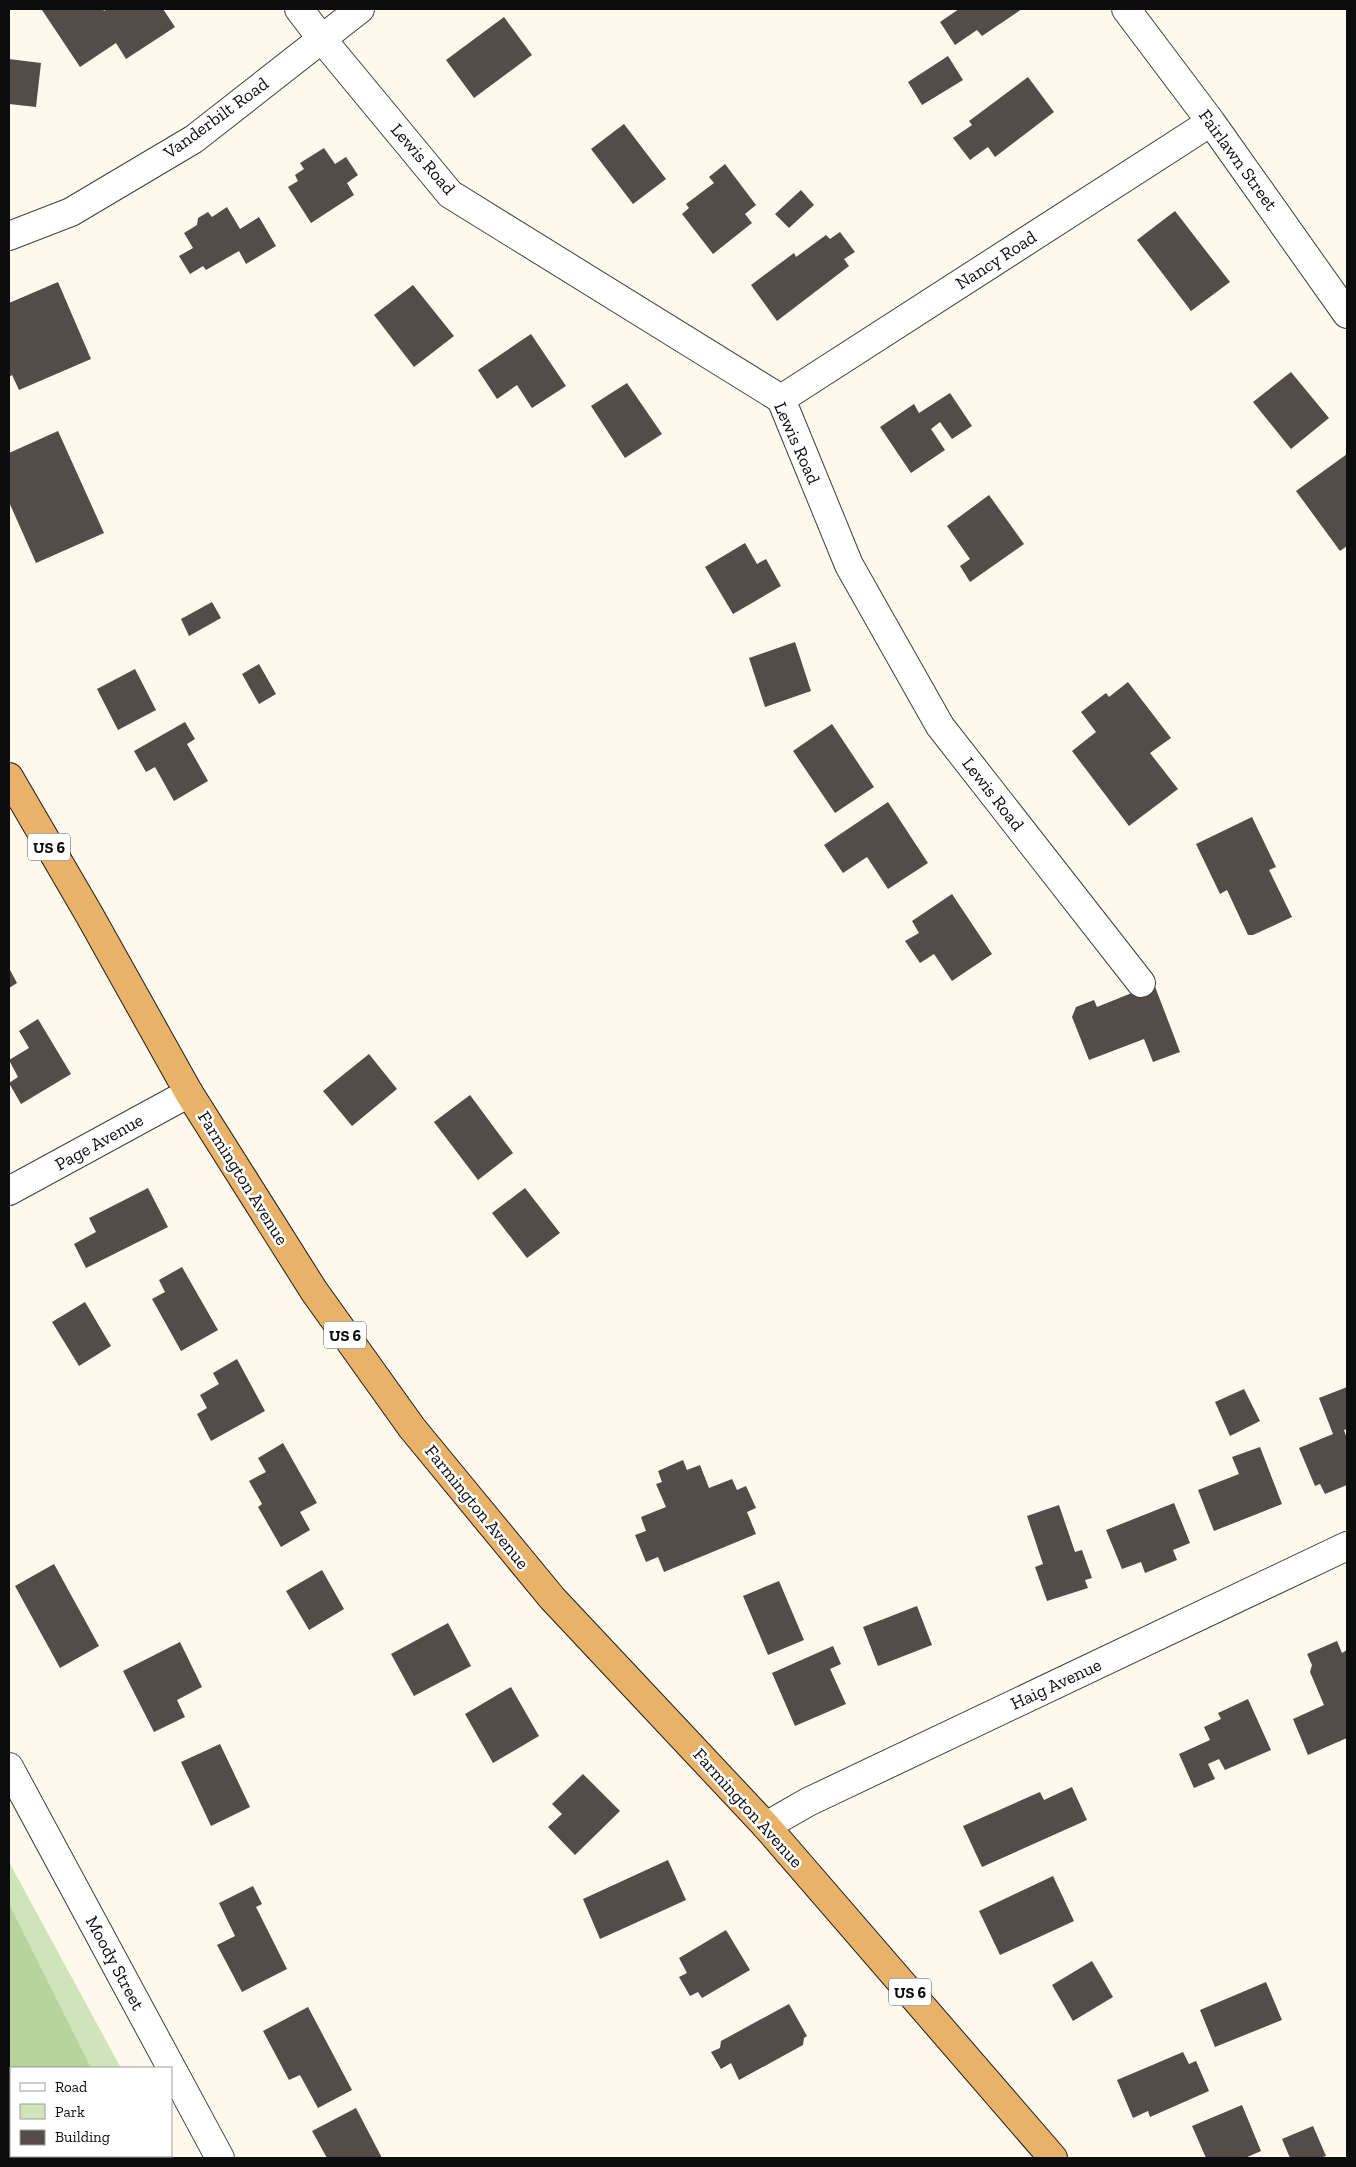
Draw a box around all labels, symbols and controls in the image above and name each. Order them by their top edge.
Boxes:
street label: Vanderbilt Road [158,72,273,164]
street label: Fairlawn Street [1194,105,1282,215]
street label: Lewis Road [386,119,460,199]
street label: Nancy Road [952,226,1041,294]
street label: Lewis Road [769,399,825,488]
street label: Lewis Road [957,753,1029,835]
road number: US 6 [28,834,70,860]
street label: Farmington Avenue [193,1107,293,1249]
street label: Page Avenue [51,1109,147,1175]
road number: US 6 [324,1322,366,1348]
street label: Farmington Avenue [420,1440,534,1574]
street label: Haig Avenue [1007,1653,1105,1715]
street label: Farmington Avenue [688,1744,808,1872]
street label: Moody Street [81,1912,149,2014]
road number: US 6 [889,1978,931,2005]
legend [10,2067,172,2157]
text: Road [55,2078,88,2096]
text: Park [55,2103,85,2121]
text: Building [55,2128,110,2146]

